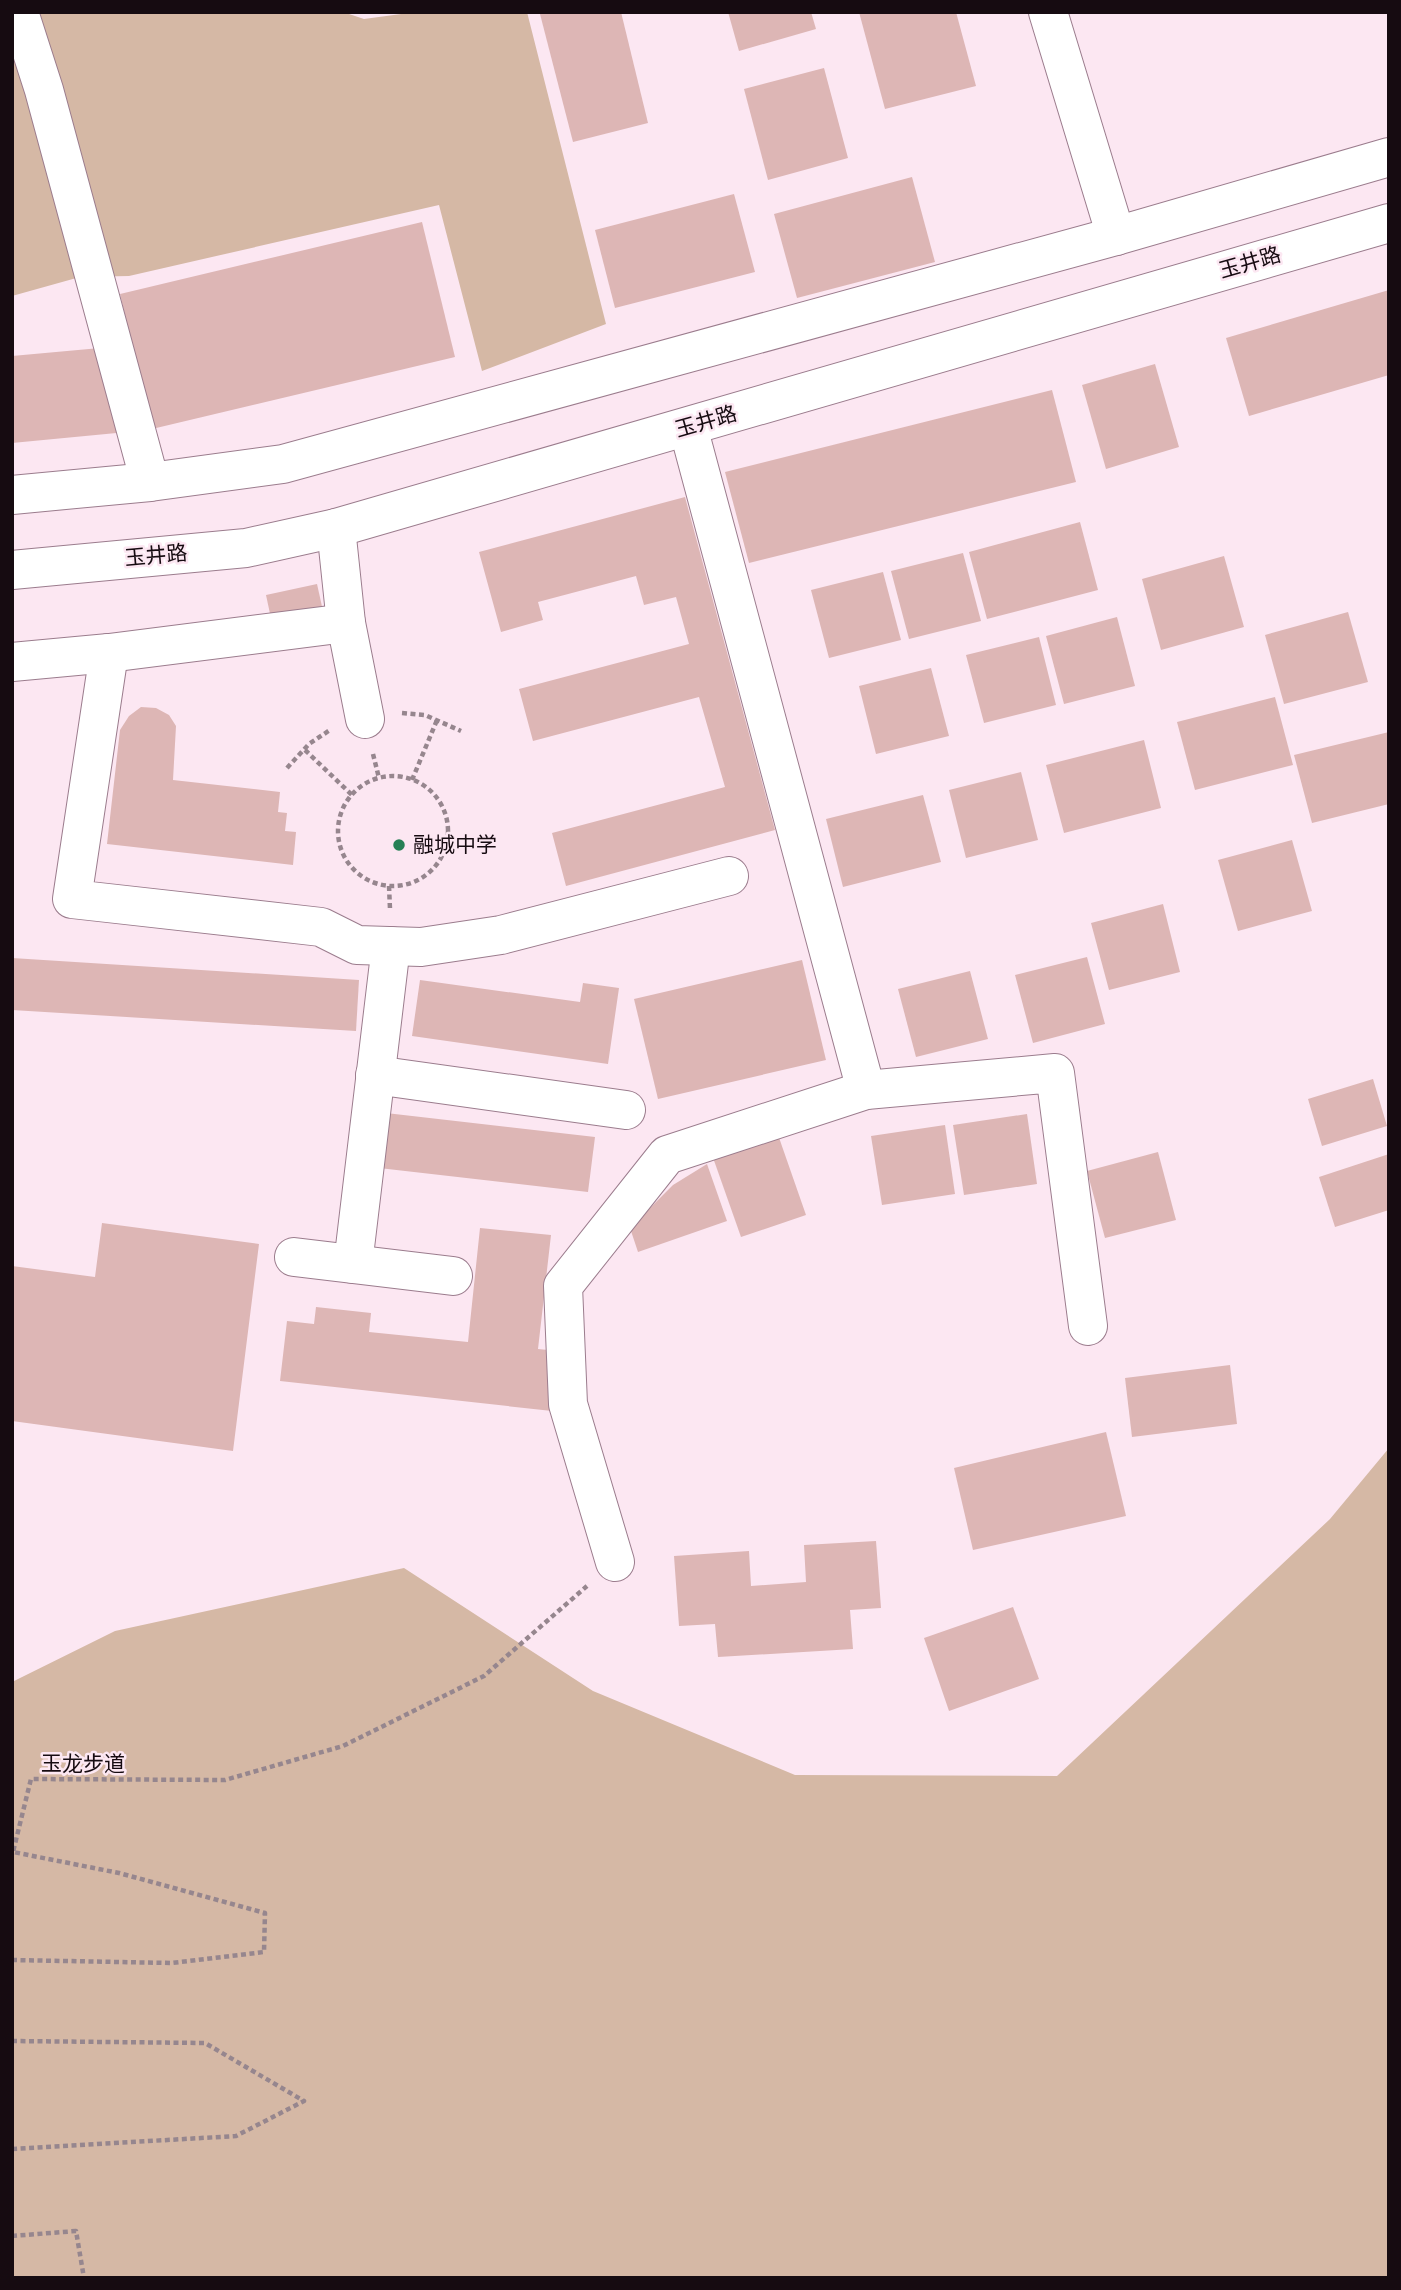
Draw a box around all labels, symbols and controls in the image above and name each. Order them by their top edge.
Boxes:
street label: 玉井路 [1216,242,1284,284]
street label: 玉井路 [672,401,740,443]
street label: 玉井路 [124,541,188,571]
place label: 融城中学 [413,833,497,858]
marker: 融城中学 [391,837,407,853]
street label: 玉龙步道 [41,1752,125,1777]

